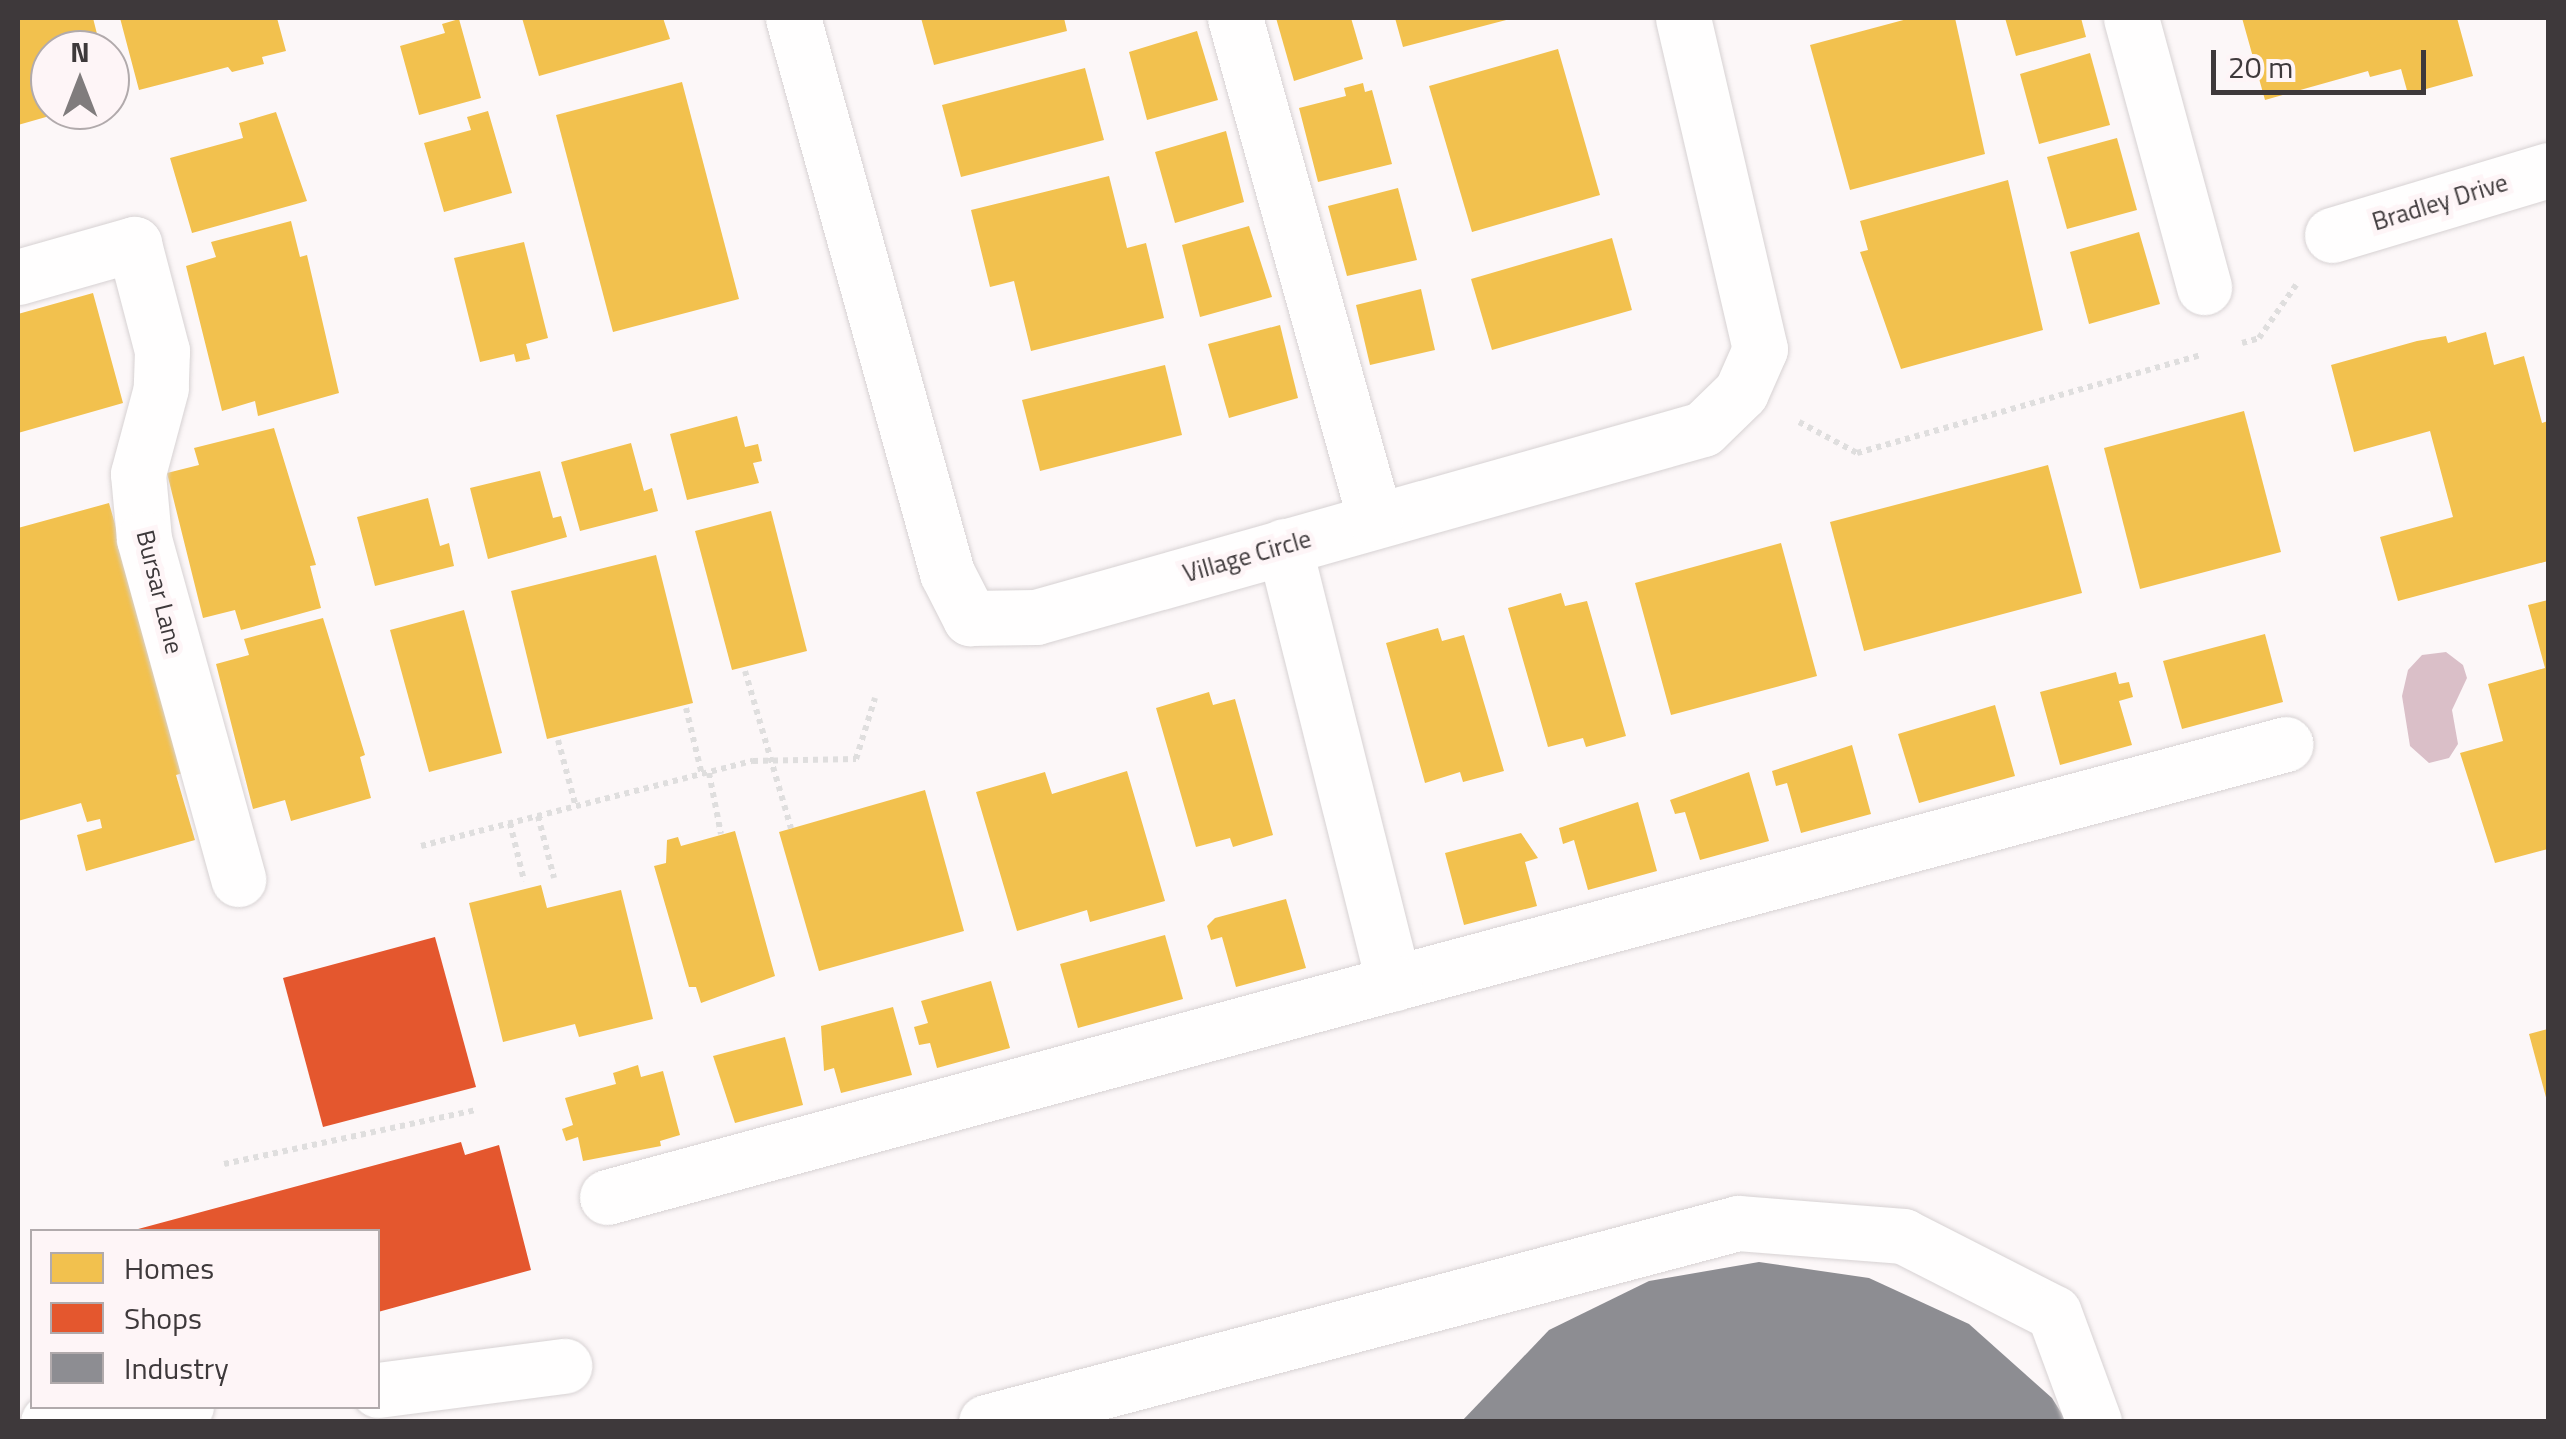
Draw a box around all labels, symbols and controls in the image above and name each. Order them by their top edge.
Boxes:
north arrow [30,30,130,130]
text: N [70,30,90,73]
scale bar [2216,30,2431,92]
text: 20 m [2228,44,2293,90]
street label: Bradley Drive [2369,167,2511,237]
street label: Village Circle [1179,523,1315,589]
street label: Bursar Lane [130,527,190,657]
legend [30,1229,380,1409]
text: Homes [124,1245,214,1291]
text: Shops [124,1295,202,1341]
text: Industry [124,1345,229,1391]

